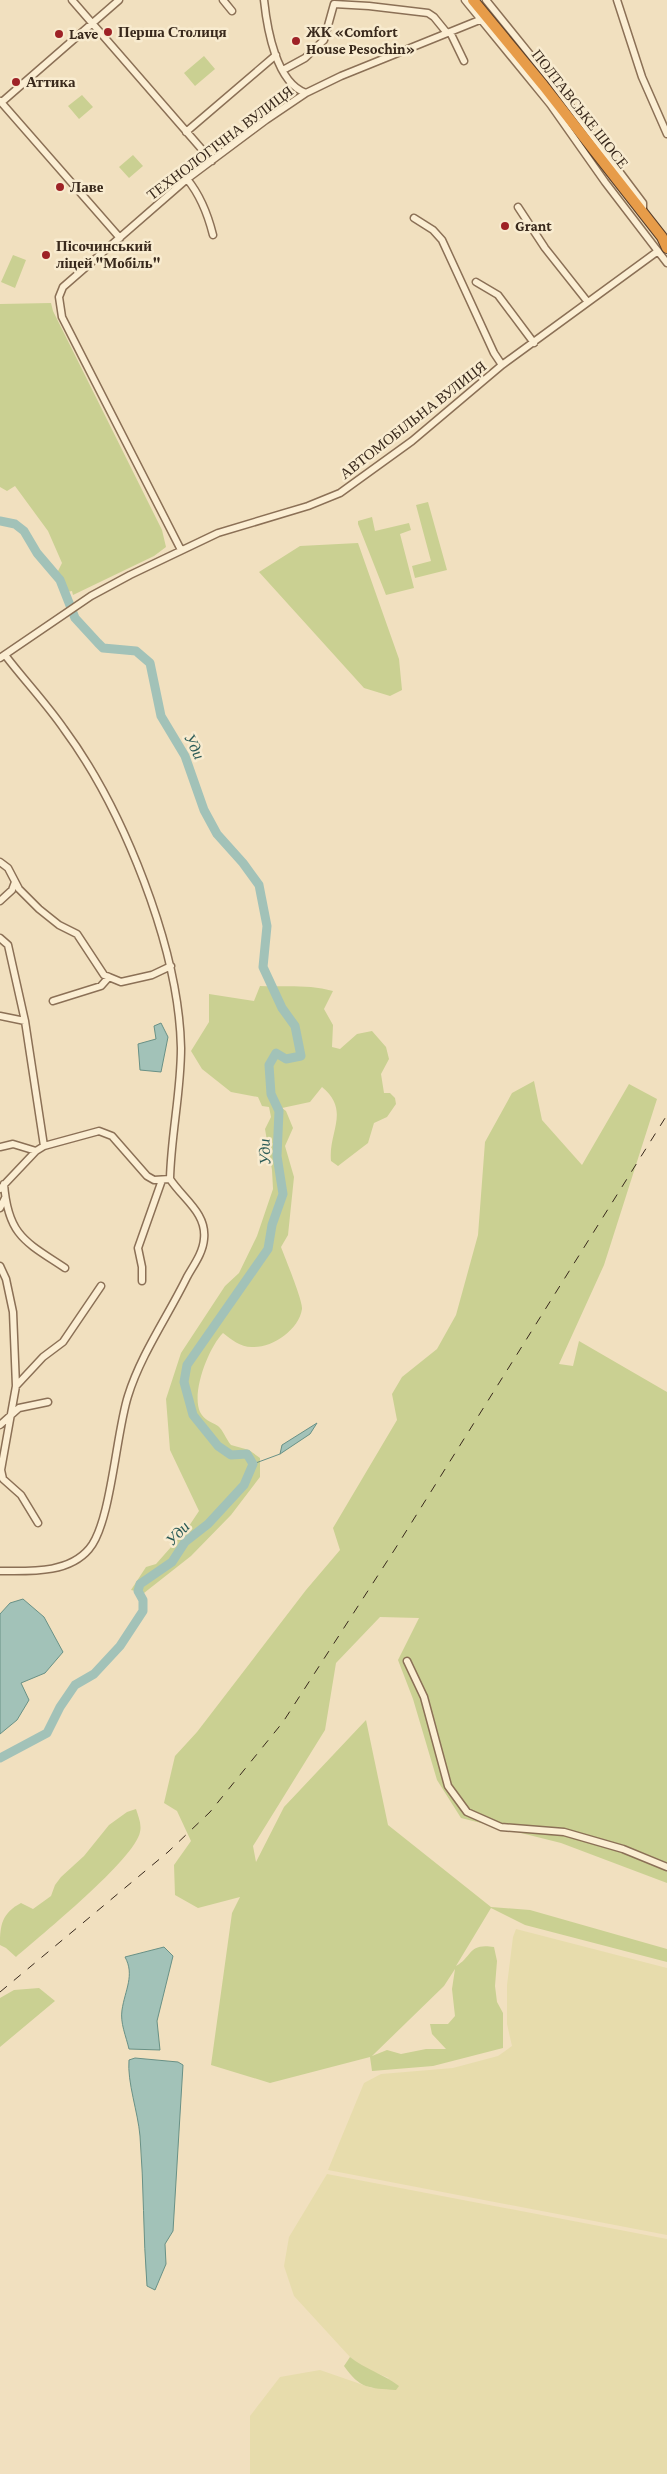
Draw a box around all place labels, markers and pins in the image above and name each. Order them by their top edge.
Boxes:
place label: Перша Столиця [118,24,227,40]
place label: ЖК «Comfort House Pesochin» [306,24,415,57]
place label: Lave [69,26,98,42]
marker: Перша Столиця [102,26,114,38]
marker: Lave [53,28,65,40]
marker: ЖК «Comfort House Pesochin» [290,35,302,47]
place label: Аттика [26,74,76,90]
marker: Аттика [10,76,22,88]
place label: Лаве [70,179,104,195]
marker: Лаве [54,181,66,193]
place label: Grant [515,218,552,234]
marker: Grant [499,220,511,232]
place label: Пісочинський ліцей "Мобіль" [56,238,160,271]
marker: Пісочинський ліцей "Мобіль" [40,249,52,261]

